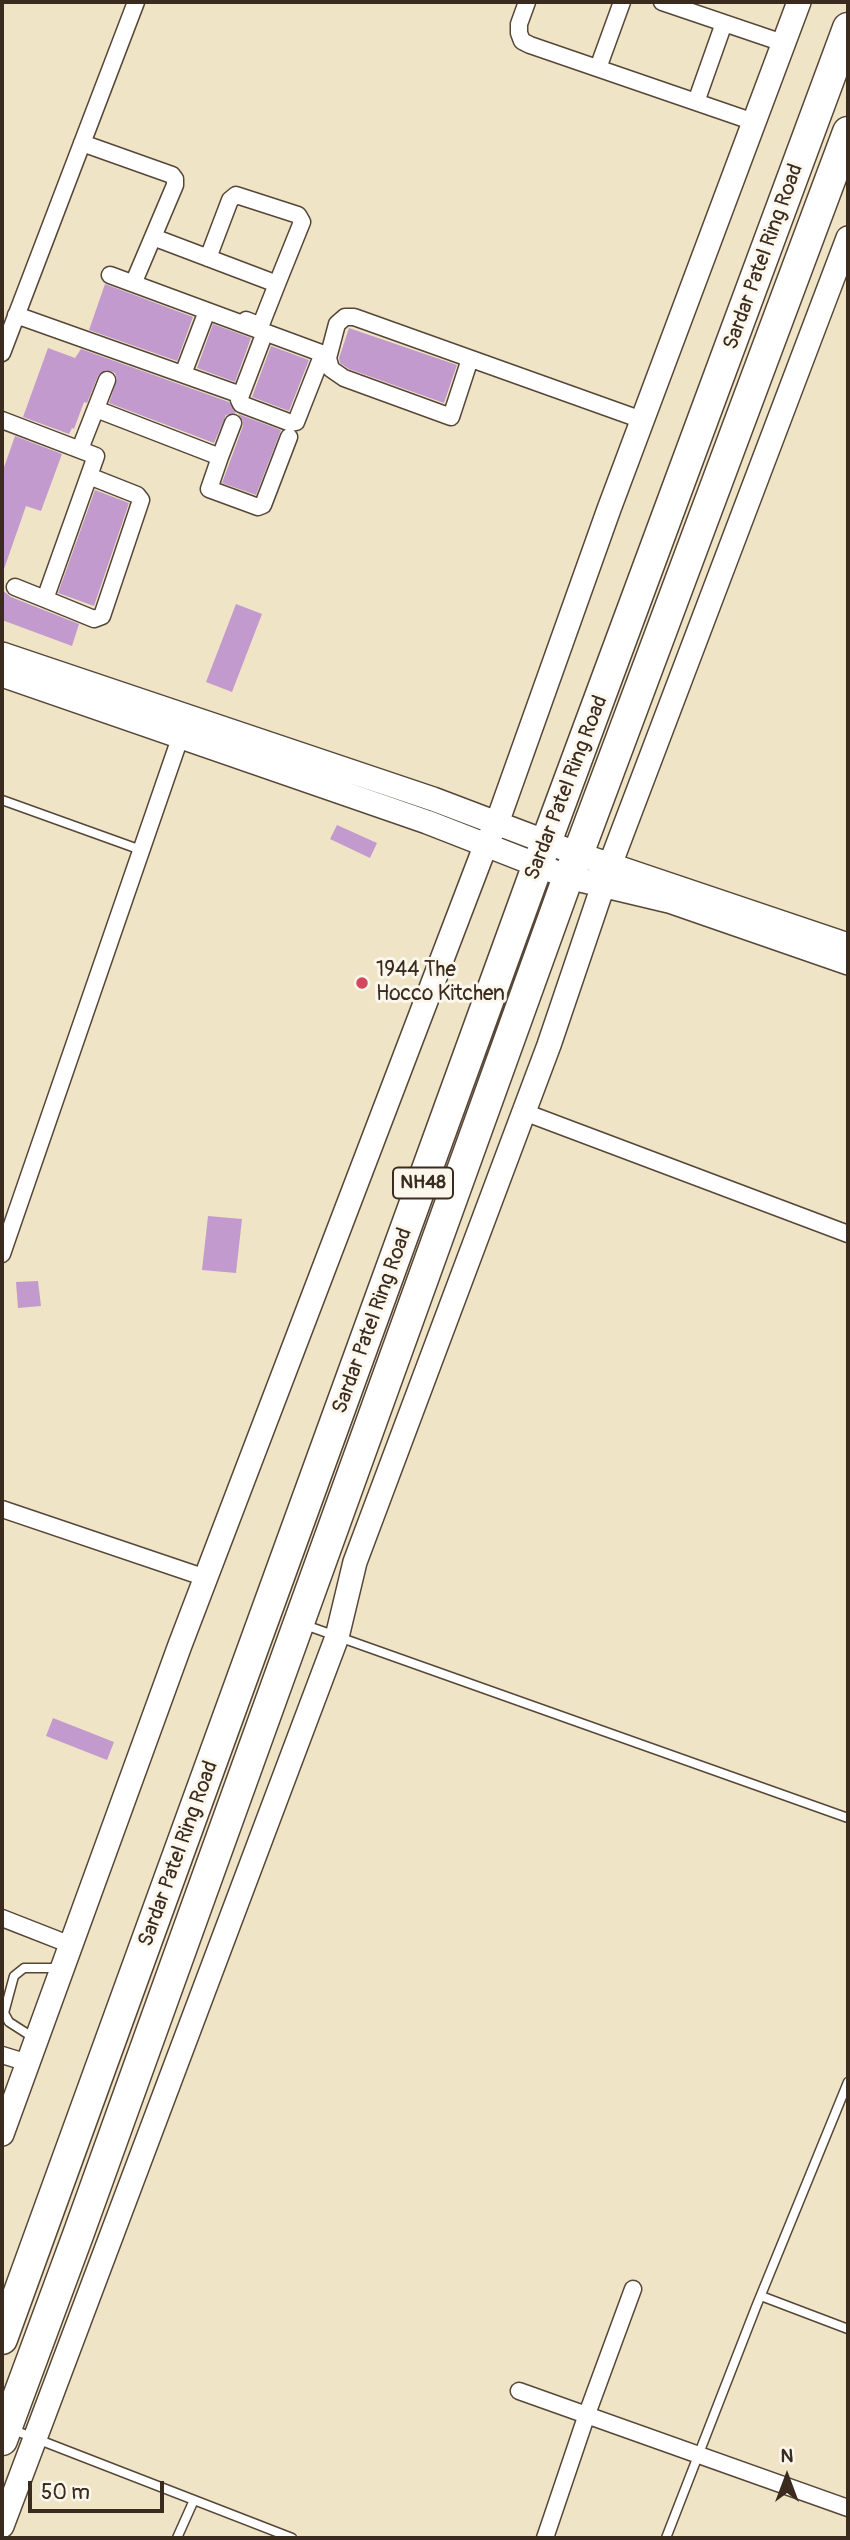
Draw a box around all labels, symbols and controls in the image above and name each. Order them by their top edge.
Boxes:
street label: Sardar Patel Ring Road [719,161,809,353]
street label: Sardar Patel Ring Road [520,692,614,884]
place label: 1944 The Hocco Kitchen [376,958,505,1008]
marker: 1944 The Hocco Kitchen [354,975,370,991]
road number: NH48 [393,1168,453,1198]
street label: Sardar Patel Ring Road [328,1225,418,1417]
street label: Sardar Patel Ring Road [134,1758,224,1950]
north arrow [752,2442,822,2512]
text: N [781,2444,793,2468]
scale bar [32,2466,168,2510]
text: 50 m [41,2479,90,2506]

